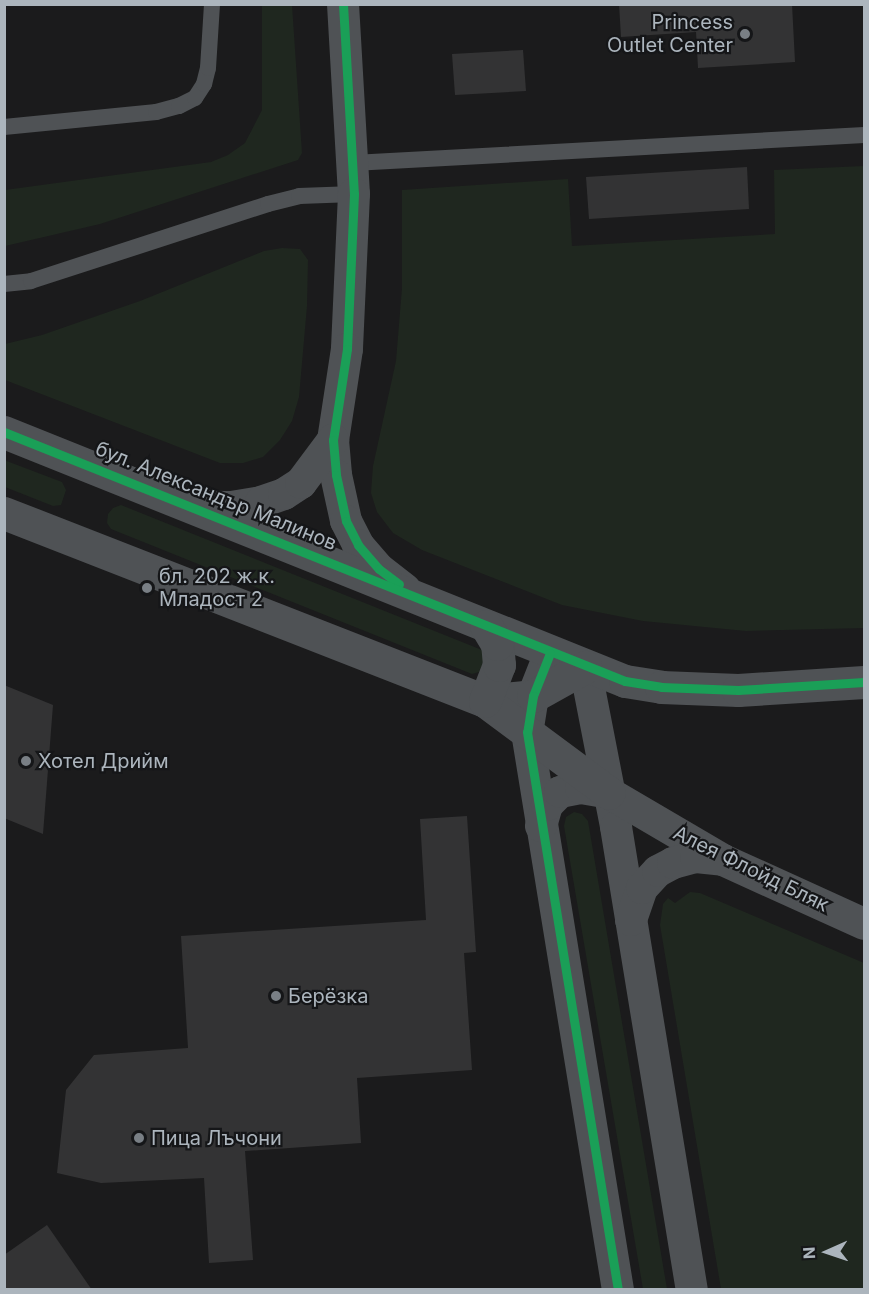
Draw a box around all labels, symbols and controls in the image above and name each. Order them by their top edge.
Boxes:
place label: Princess Outlet Center [607,11,733,58]
marker: Princess Outlet Center [738,27,752,41]
street label: бул. Александър Малинов [92,437,340,555]
place label: бл. 202 ж.к. Младост 2 [159,564,275,611]
marker: бл. 202 ж.к. Младост 2 [140,581,154,595]
place label: Хотел Дрийм [38,749,169,773]
marker: Хотел Дрийм [19,754,33,768]
street label: Алея Флойд Бляк [669,821,833,917]
place label: Берёзка [288,984,368,1008]
marker: Берёзка [269,989,283,1003]
place label: Пица Лъчони [151,1126,282,1150]
marker: Пица Лъчони [132,1131,146,1145]
north arrow [797,1222,857,1282]
text: N [799,1246,819,1260]

